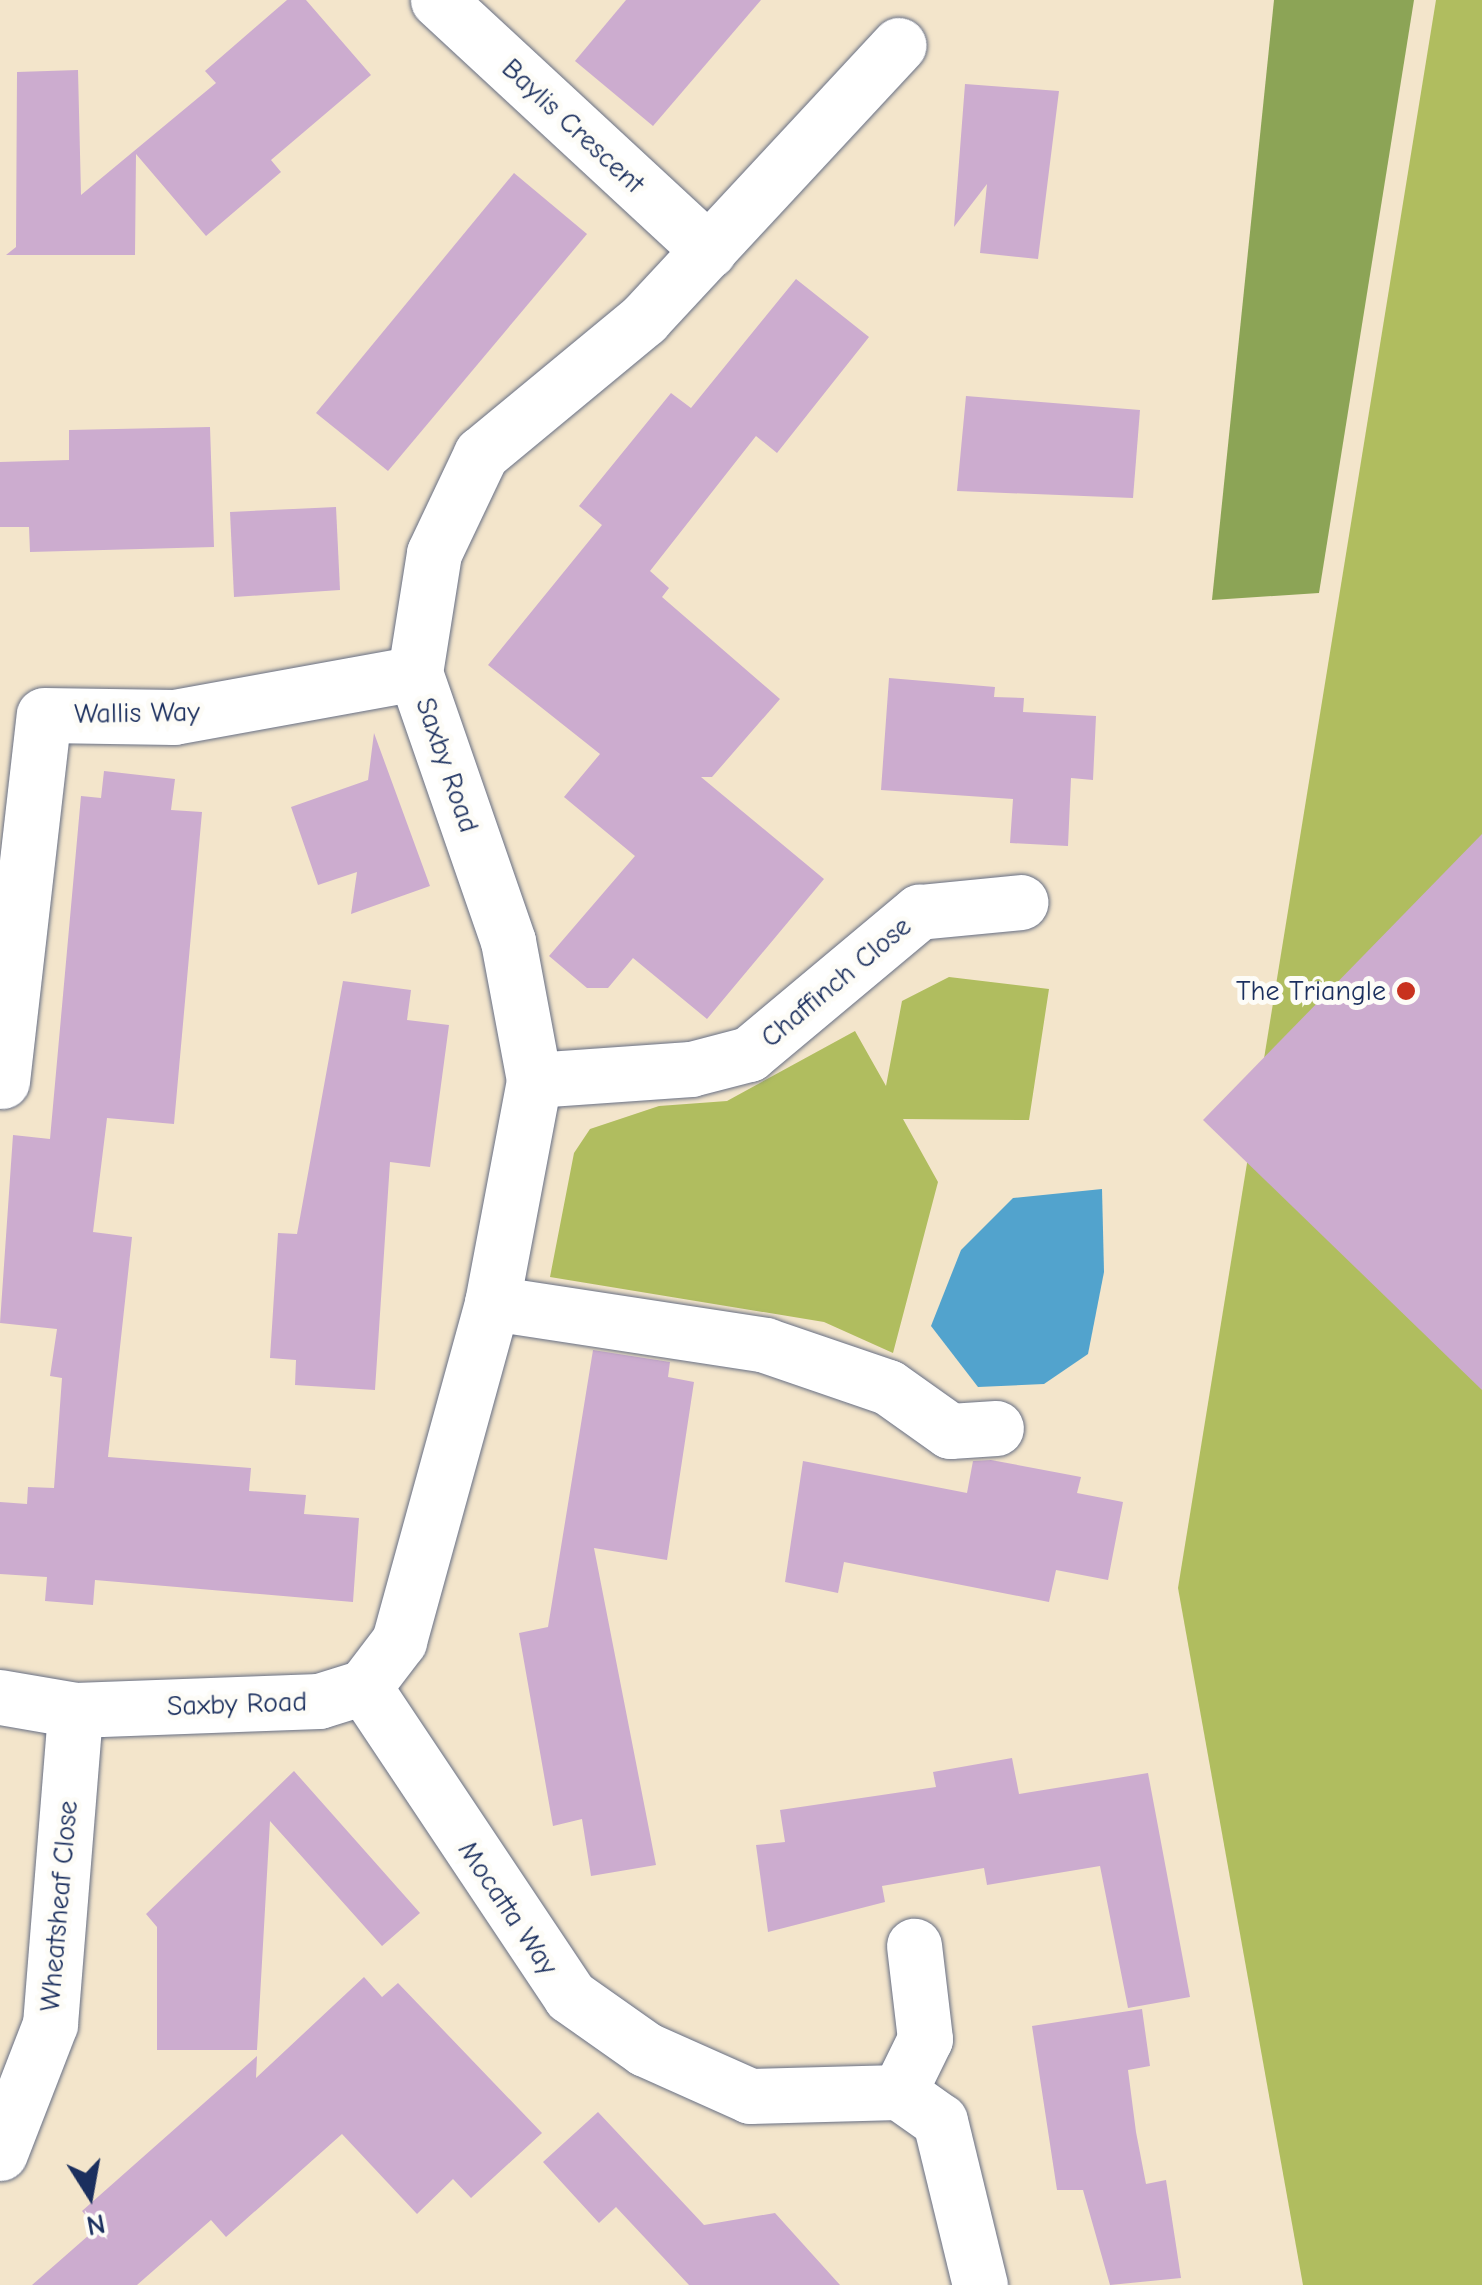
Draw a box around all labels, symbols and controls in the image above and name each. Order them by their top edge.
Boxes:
street label: Baylis Crescent [495,52,651,200]
street label: Saxby Road [408,693,486,837]
street label: Wallis Way [74,695,200,731]
street label: Chaffinch Close [754,910,918,1054]
place label: The Triangle [1236,974,1386,1008]
marker: The Triangle [1395,980,1417,1002]
street label: Saxby Road [166,1685,308,1723]
street label: Wheatsheaf Close [33,1799,85,2013]
street label: Mocatta Way [451,1835,565,1981]
north arrow [40,2145,140,2245]
text: N [84,2207,108,2242]

